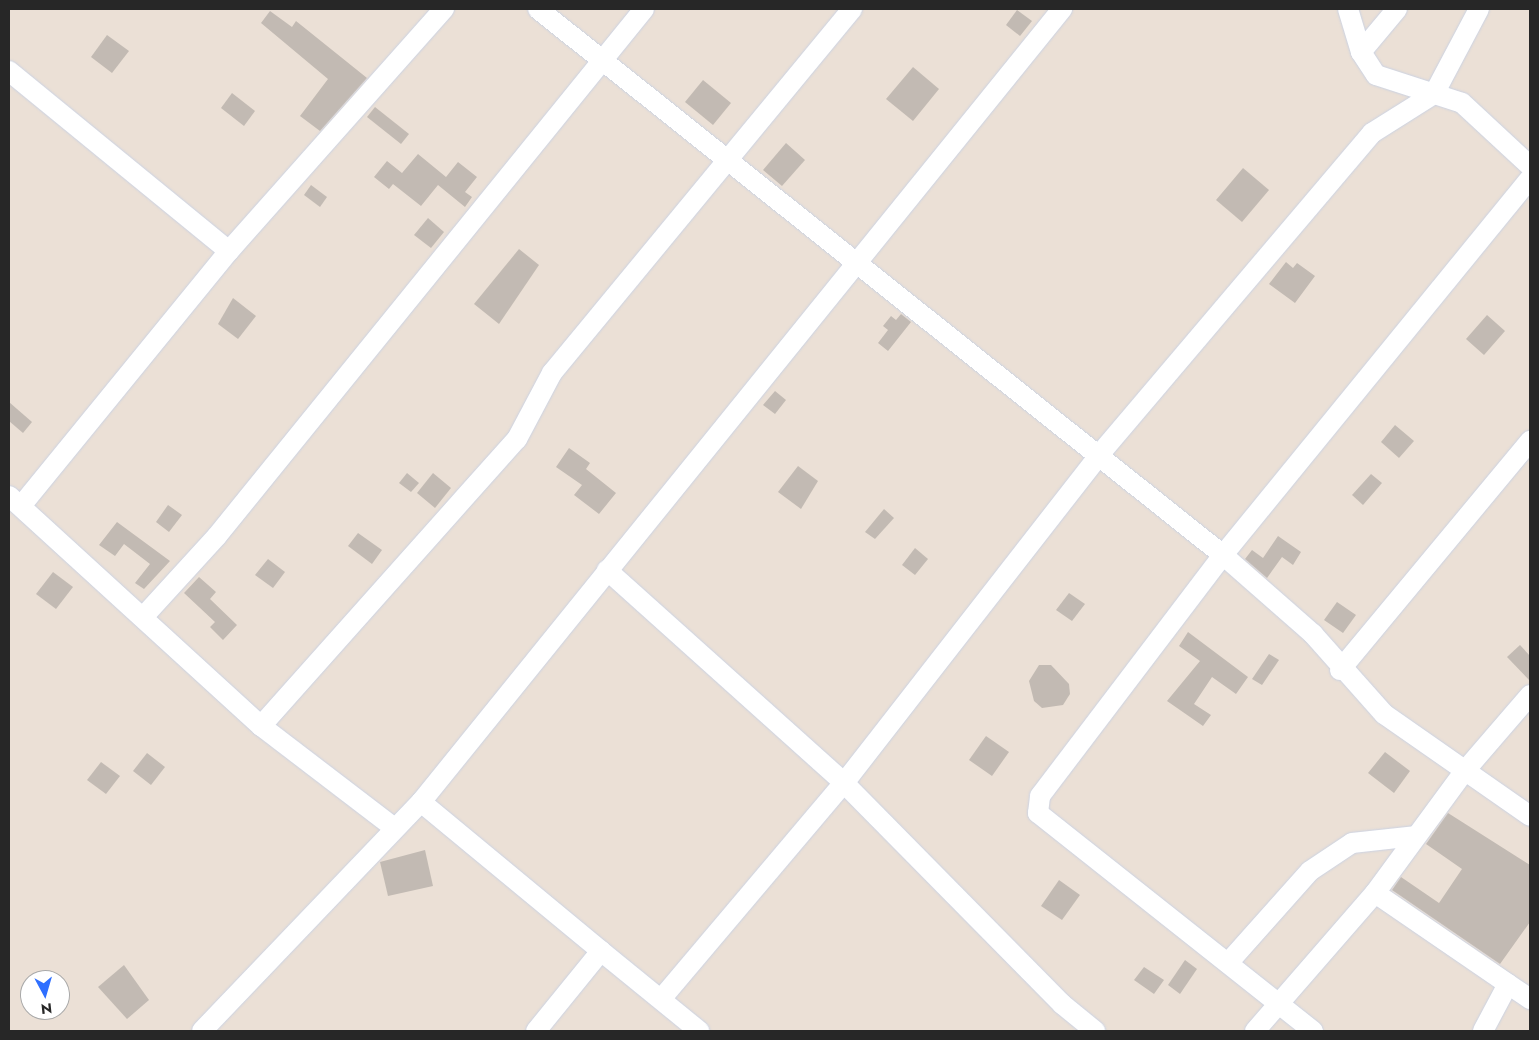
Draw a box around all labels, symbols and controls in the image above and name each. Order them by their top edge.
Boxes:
north arrow [20,970,70,1020]
text: N [40,998,53,1019]

